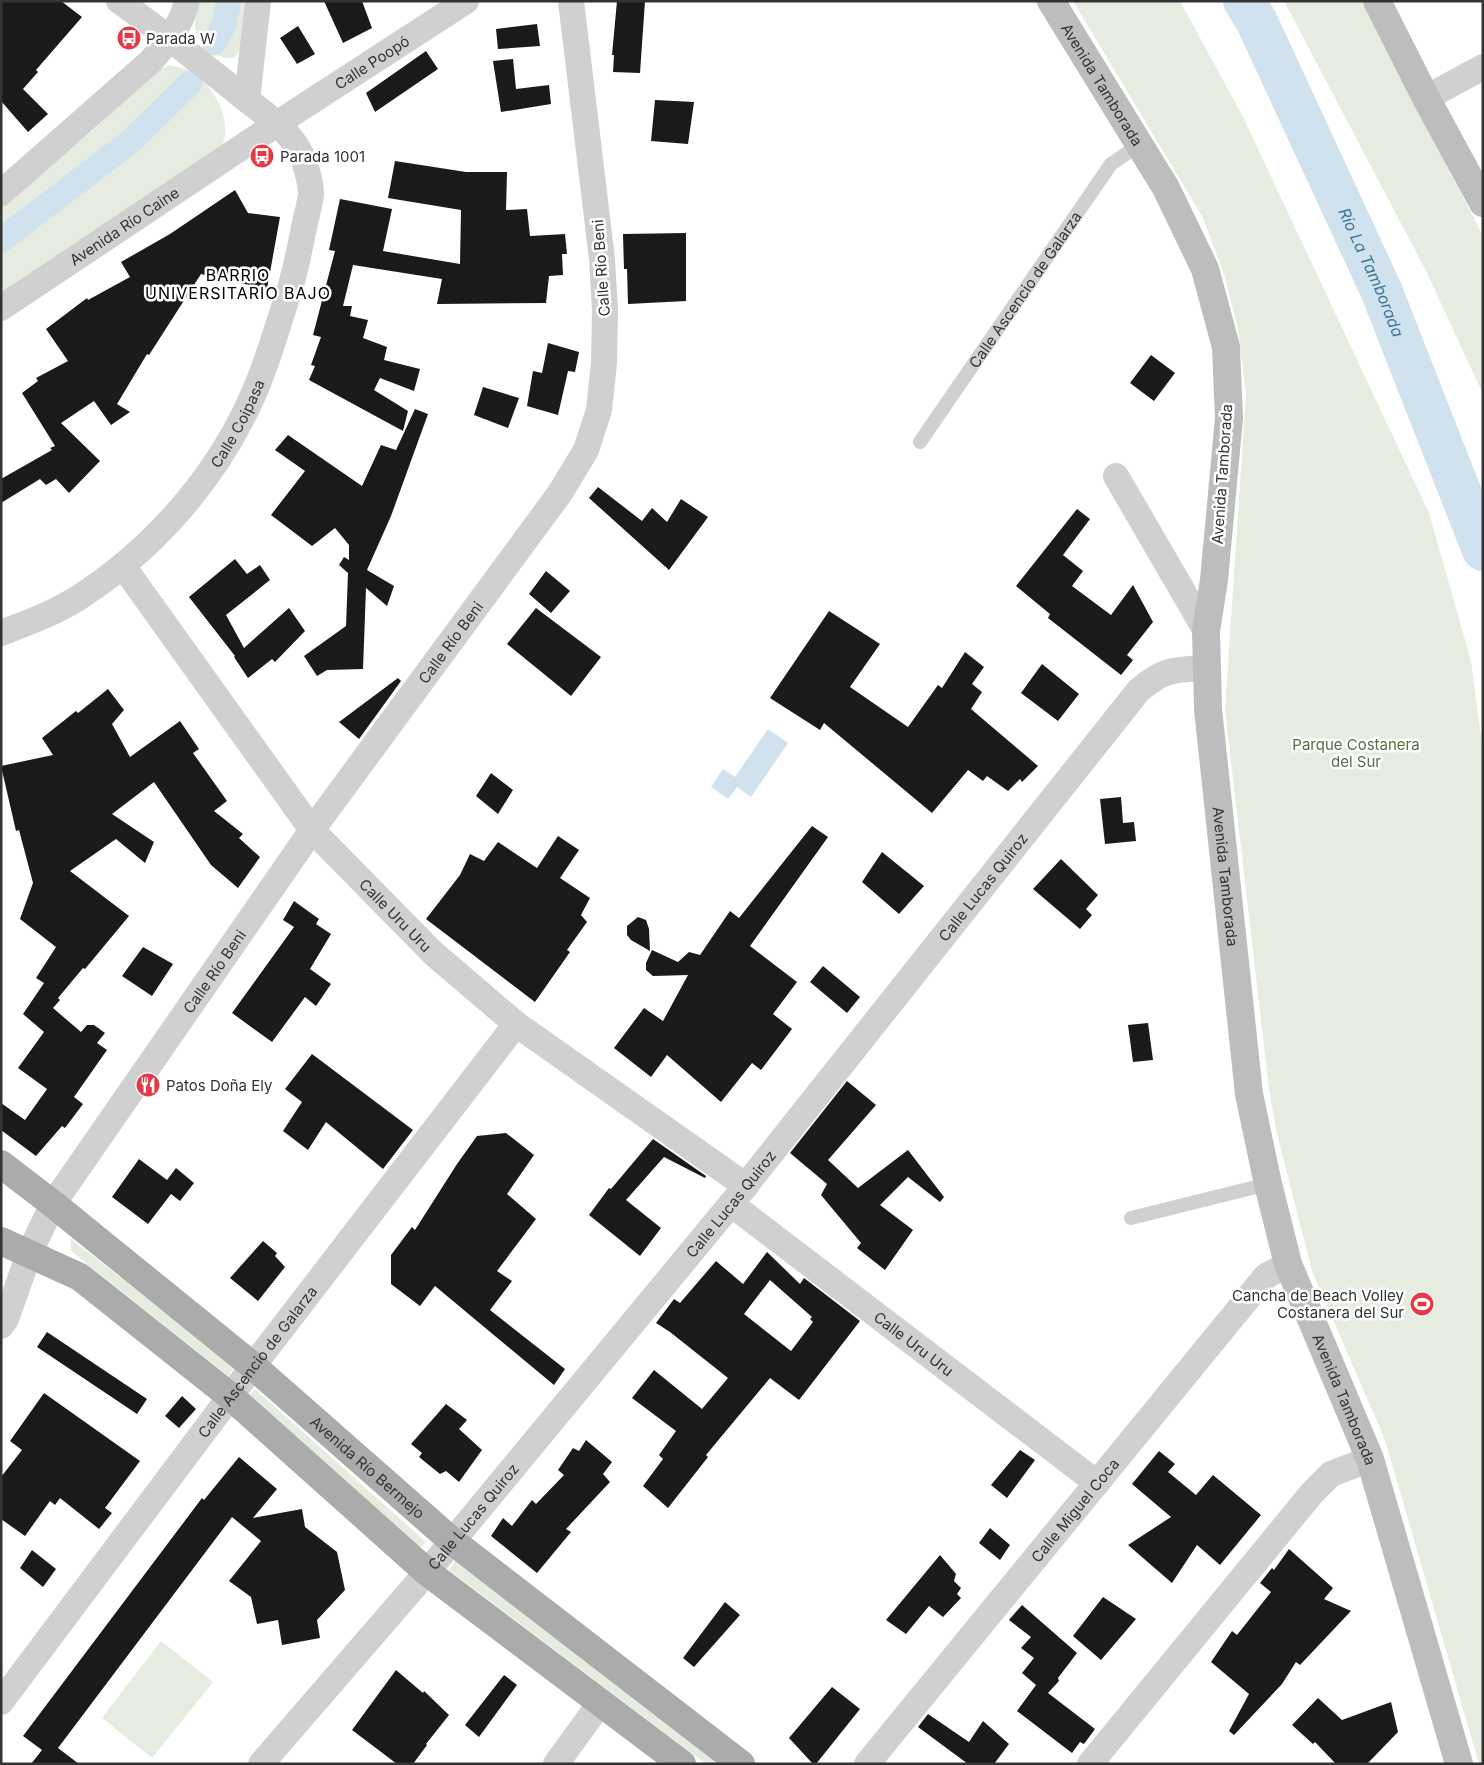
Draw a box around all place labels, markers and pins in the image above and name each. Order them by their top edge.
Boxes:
bus stop icon: Parada W [116,25,142,51]
place label: Parada W [146,29,215,48]
bus stop icon: Parada 1001 [249,143,275,169]
place label: Parada 1001 [280,147,365,166]
restaurant icon: Patos Doña Ely [135,1072,161,1098]
place label: Patos Doña Ely [166,1076,273,1095]
place label: Cancha de Beach Volley Costanera del Sur [1232,1286,1405,1322]
sports icon: Cancha de Beach Volley Costanera del Sur [1409,1291,1435,1317]

